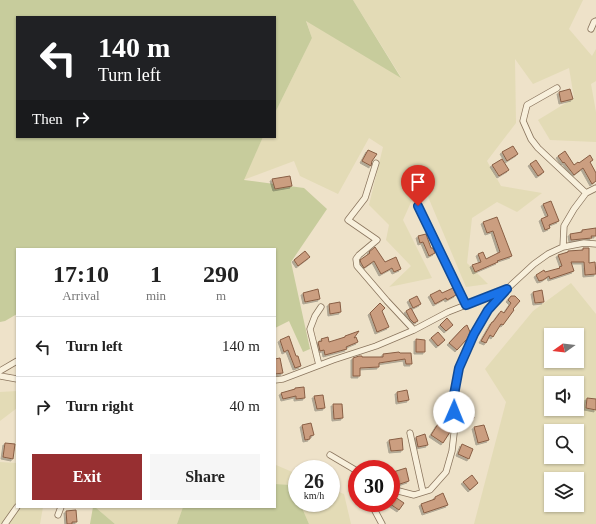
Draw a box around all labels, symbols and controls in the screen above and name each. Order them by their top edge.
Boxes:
icon: left [32,32,84,84]
text: 140 m [98,32,170,63]
text: Turn left [98,65,161,85]
icon: right [71,108,93,130]
text: Then [32,111,63,127]
pin [401,165,435,206]
icon: arrive [407,171,429,193]
text: 17:10 [53,261,109,287]
text: 1 [150,261,162,287]
text: 290 [203,261,239,287]
text: Arrival [62,288,100,303]
text: min [146,288,166,303]
text: m [216,288,226,303]
north arrow [544,328,584,368]
map controls [544,328,584,512]
icon: left [32,336,54,358]
text: Turn left [66,338,123,354]
text: 140 m [222,338,260,354]
button: sound [544,376,584,416]
position arrow [433,391,475,433]
icon: right [32,396,54,418]
text: Turn right [66,398,133,414]
text: 40 m [230,398,260,414]
button: search [544,424,584,464]
button: Exit [32,454,142,500]
button: Share [150,454,260,500]
speed limit sign: 30 [348,460,400,512]
text: 26 [304,470,324,492]
button: layers [544,472,584,512]
text: km/h [304,490,324,501]

